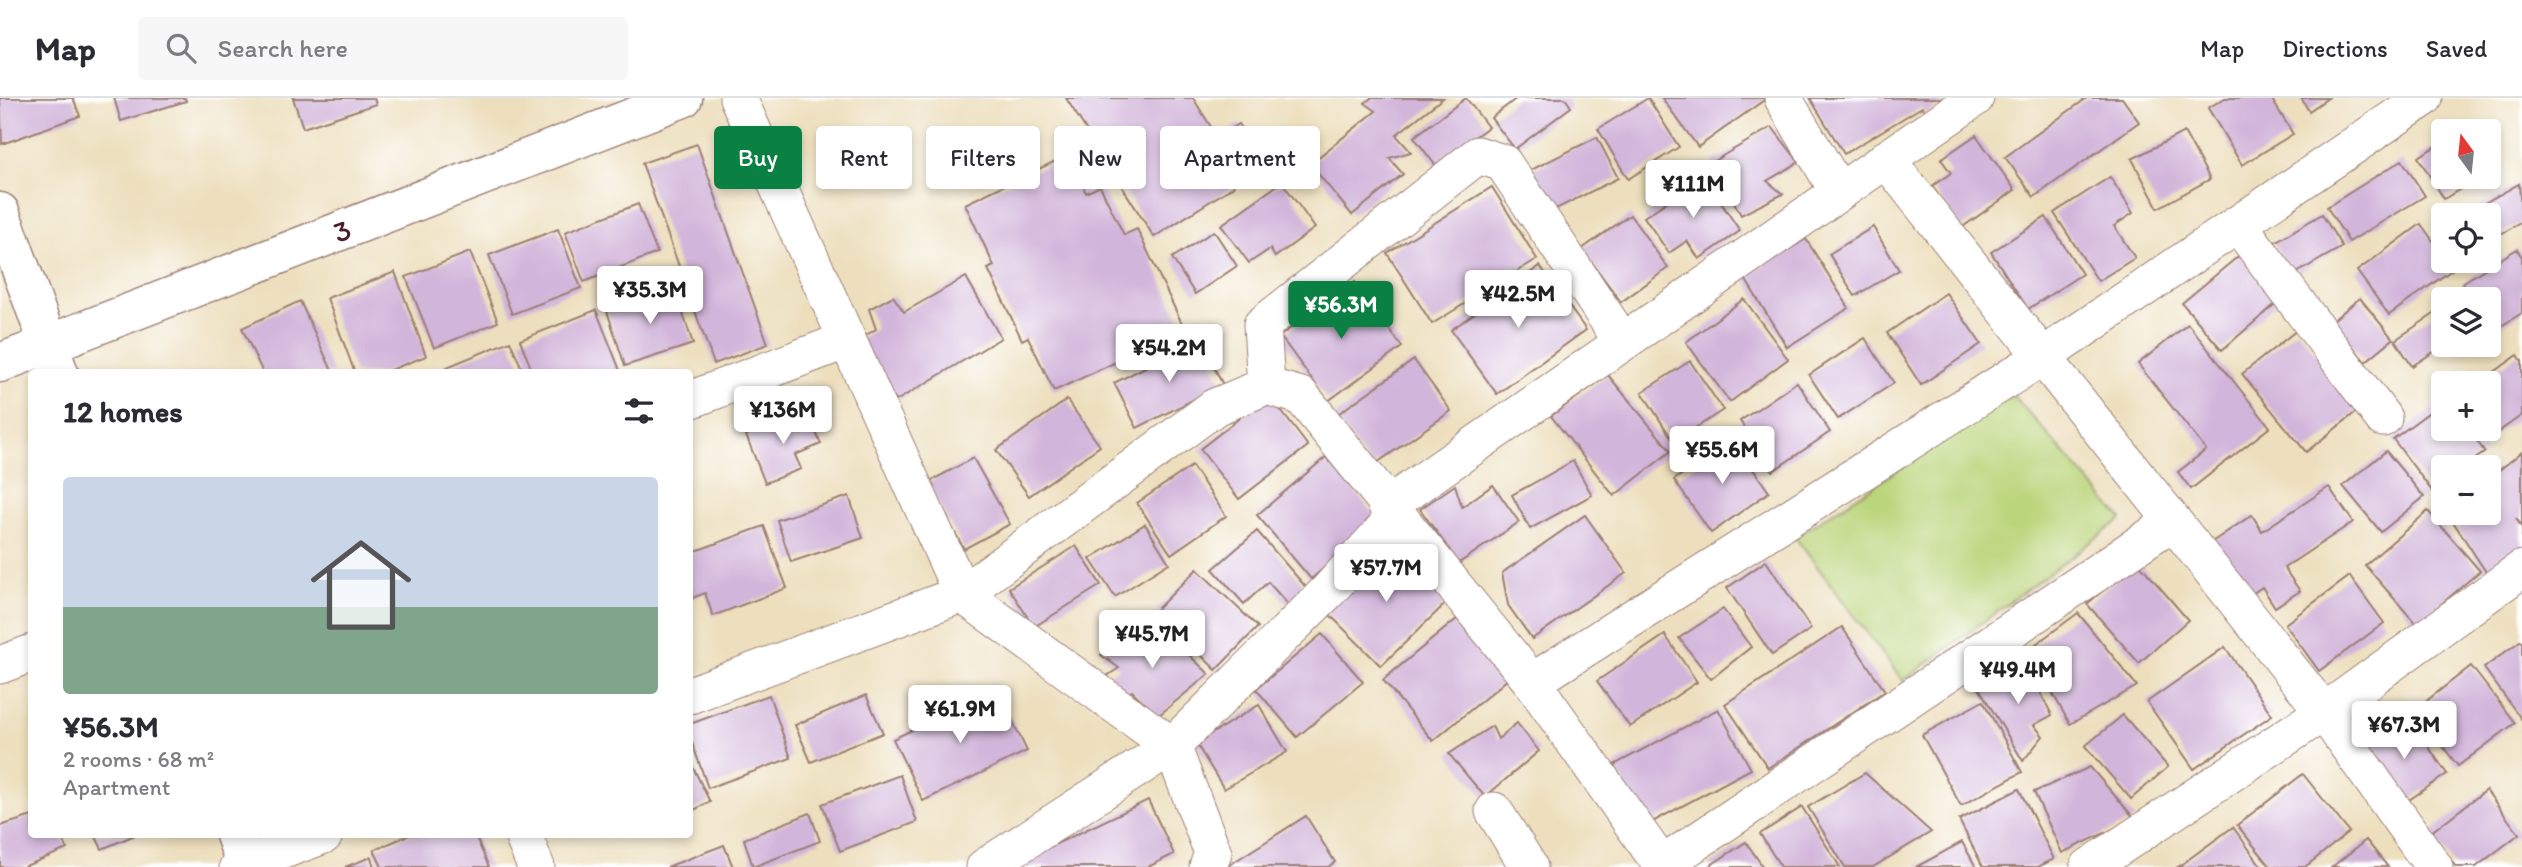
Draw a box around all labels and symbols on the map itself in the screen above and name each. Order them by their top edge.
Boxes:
north arrow [2431,119,2501,189]
pin: ¥111M [1644,160,1742,220]
street label: 3 [328,210,356,251]
pin: ¥35.3M [593,266,707,326]
pin: ¥42.5M [1461,271,1575,330]
pin: ¥56.3M [1284,282,1398,341]
pin: ¥54.2M [1112,324,1226,384]
pin: ¥136M [734,386,832,446]
pin: ¥55.6M [1665,426,1779,486]
pin: ¥57.7M [1329,545,1443,604]
pin: ¥45.7M [1095,610,1209,670]
pin: ¥49.4M [1961,646,2075,706]
pin: ¥61.9M [903,686,1017,745]
pin: ¥67.3M [2347,702,2461,761]

